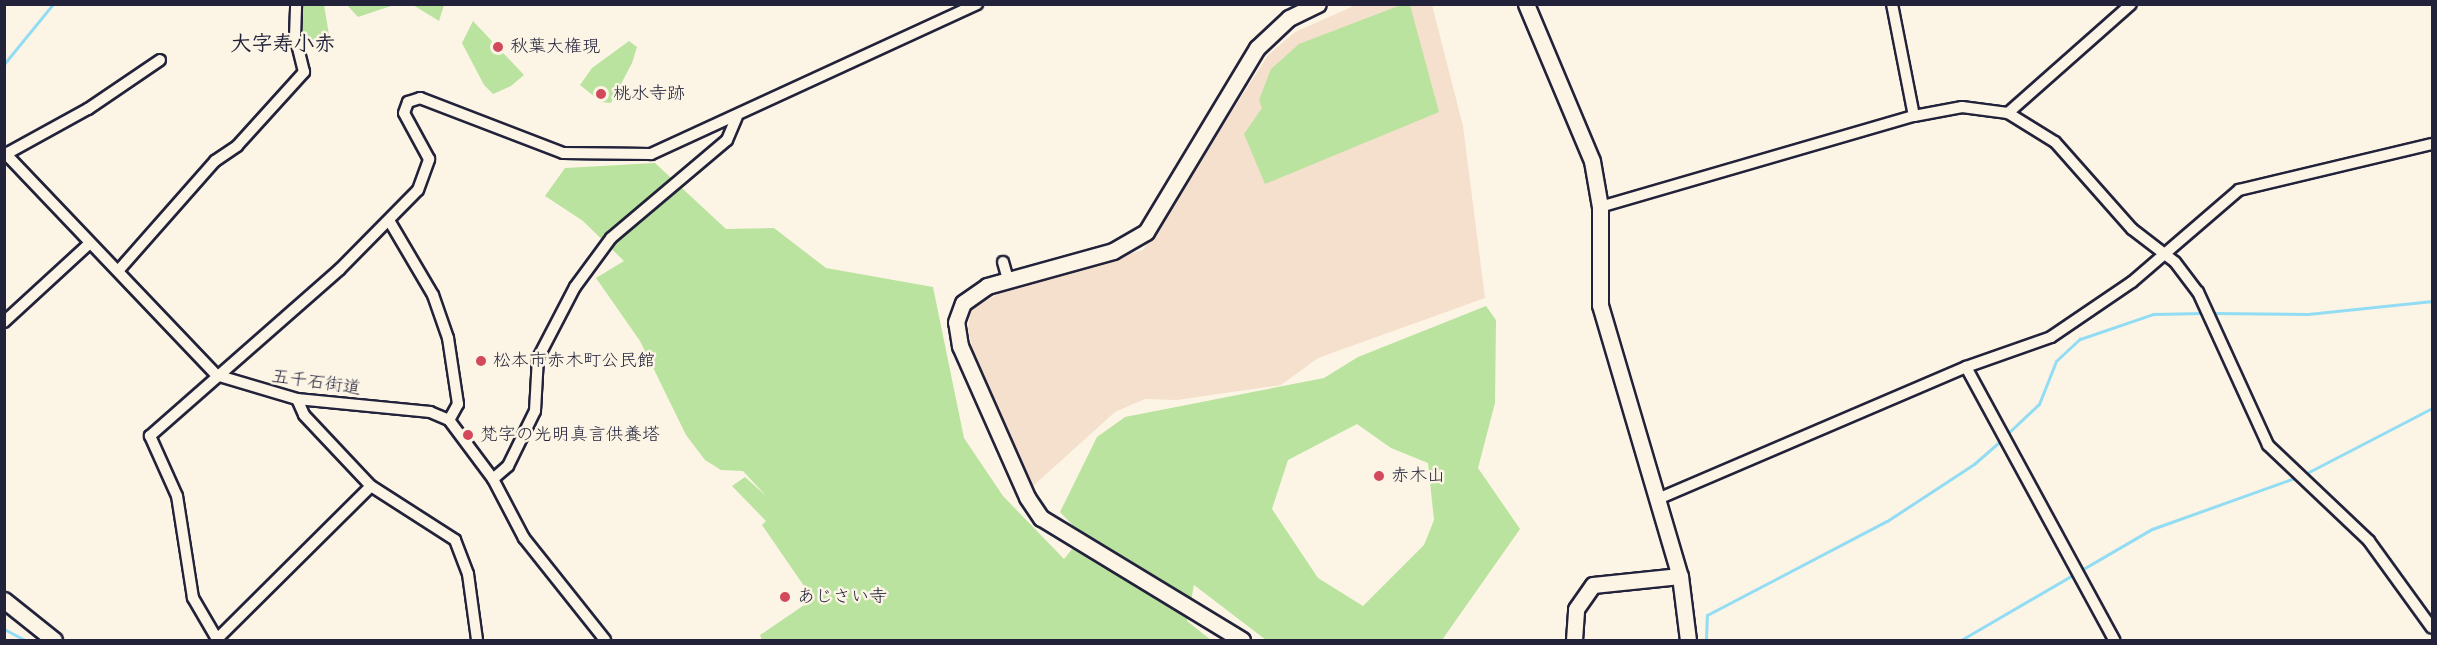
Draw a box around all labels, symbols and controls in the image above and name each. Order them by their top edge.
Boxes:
district label: 大字寿小赤 [231,31,335,57]
place label: 秋葉大権現 [510,36,600,58]
marker: 秋葉大権現 [491,40,505,54]
place label: 桃水寺跡 [613,83,685,105]
marker: 桃水寺跡 [594,87,608,101]
place label: 松本市赤木町公民館 [493,350,655,372]
marker: 松本市赤木町公民館 [474,354,488,368]
street label: 五千石街道 [270,366,362,400]
place label: 梵字の光明真言供養塔 [480,424,660,446]
marker: 梵字の光明真言供養塔 [461,428,475,442]
place label: 赤木山 [1391,465,1445,487]
marker: 赤木山 [1372,469,1386,483]
place label: あじさい寺 [797,586,887,608]
marker: あじさい寺 [778,590,792,604]

